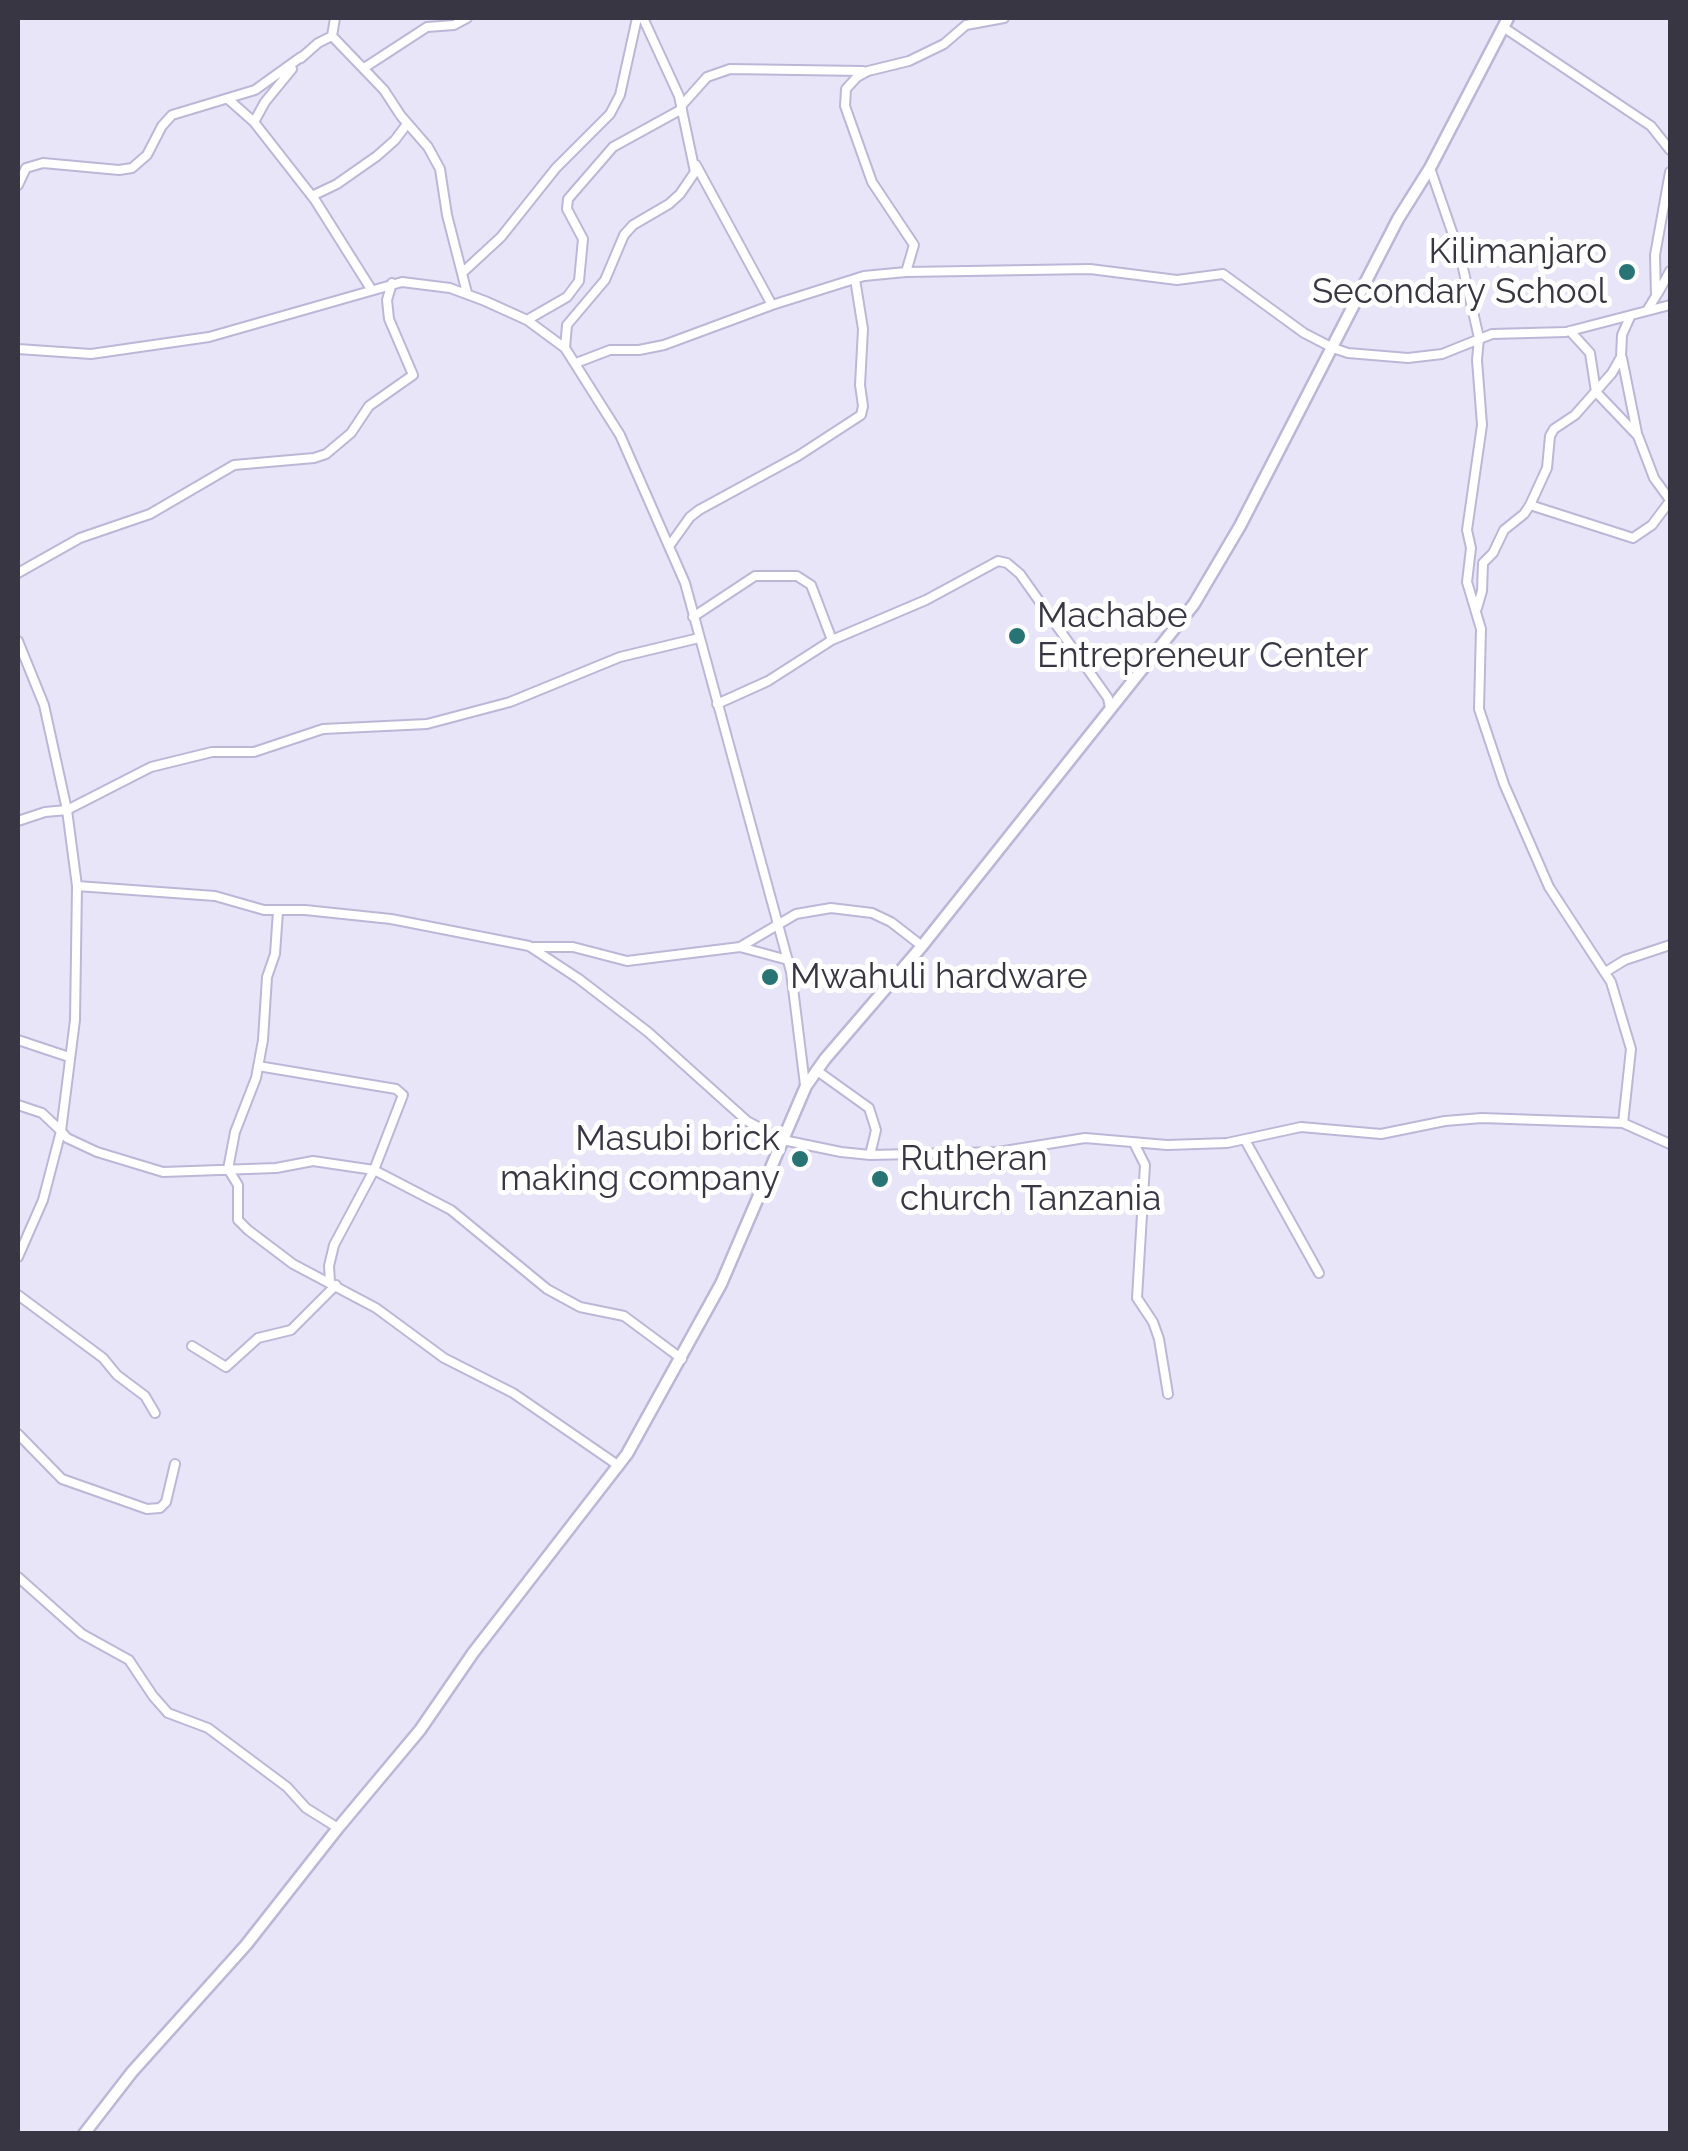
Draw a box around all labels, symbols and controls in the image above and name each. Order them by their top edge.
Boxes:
place label: Kilimanjaro Secondary School [1312,231,1607,313]
marker: Kilimanjaro Secondary School [1616,261,1638,283]
place label: Machabe Entrepreneur Center [1037,595,1368,677]
marker: Machabe Entrepreneur Center [1006,625,1028,647]
place label: Mwahuli hardware [790,956,1087,998]
marker: Mwahuli hardware [759,966,781,988]
place label: Masubi brick making company [500,1118,780,1200]
place label: Rutheran church Tanzania [900,1138,1161,1220]
marker: Masubi brick making company [789,1148,811,1170]
marker: Rutheran church Tanzania [869,1168,891,1190]

